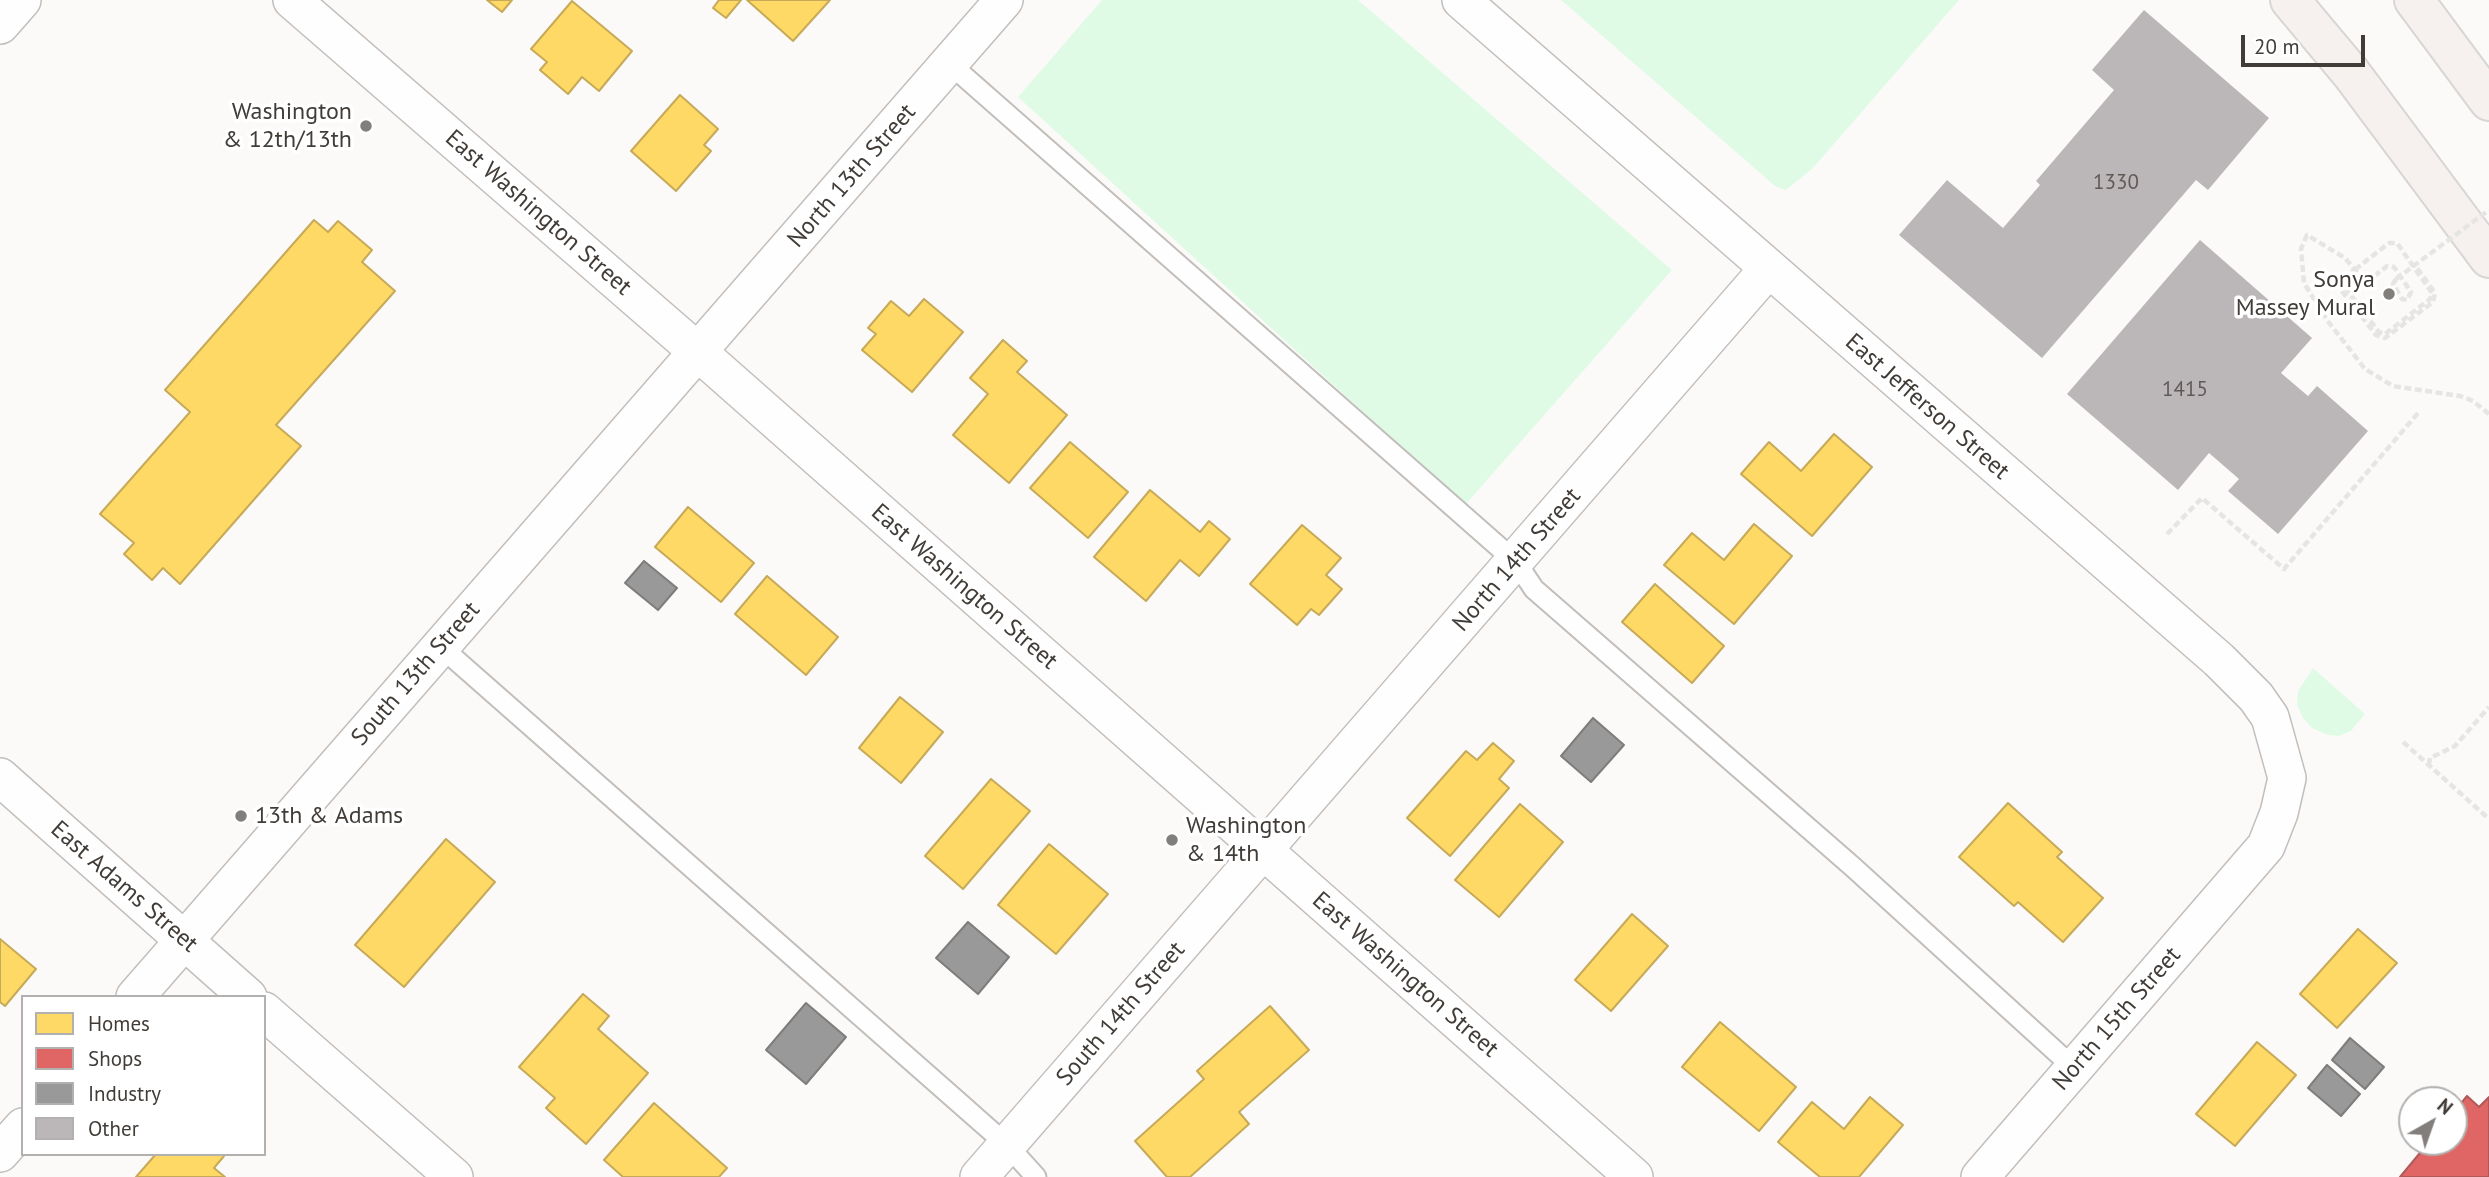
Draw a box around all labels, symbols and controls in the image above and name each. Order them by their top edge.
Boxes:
scale bar [2244,21,2368,65]
text: 20 m [2254,33,2300,60]
place label: Washington & 12th/13th [223,98,352,154]
street label: North 13th Street [782,98,922,254]
marker: Washington & 12th/13th [358,118,374,134]
street label: East Washington Street [439,124,637,302]
house number: 1330 [2093,170,2139,196]
place label: Sonya Massey Mural [2236,266,2375,322]
marker: Sonya Massey Mural [2381,286,2397,302]
street label: East Jefferson Street [1839,328,2015,486]
house number: 1415 [2162,377,2208,403]
street label: North 14th Street [1447,482,1587,638]
street label: East Washington Street [865,498,1063,676]
street label: South 13th Street [346,596,486,752]
place label: 13th & Adams [255,802,403,830]
marker: 13th & Adams [233,808,249,824]
place label: Washington & 14th [1186,812,1306,868]
street label: East Adams Street [45,815,203,959]
marker: Washington & 14th [1164,832,1180,848]
street label: East Washington Street [1306,886,1504,1064]
street label: South 14th Street [1051,936,1191,1092]
street label: North 15th Street [2047,941,2187,1097]
legend [21,995,266,1156]
text: Homes [88,1010,150,1037]
text: Shops [88,1045,142,1072]
text: Industry [88,1080,161,1107]
north arrow [2398,1086,2468,1156]
text: N [2433,1093,2458,1120]
text: Other [88,1115,139,1142]

